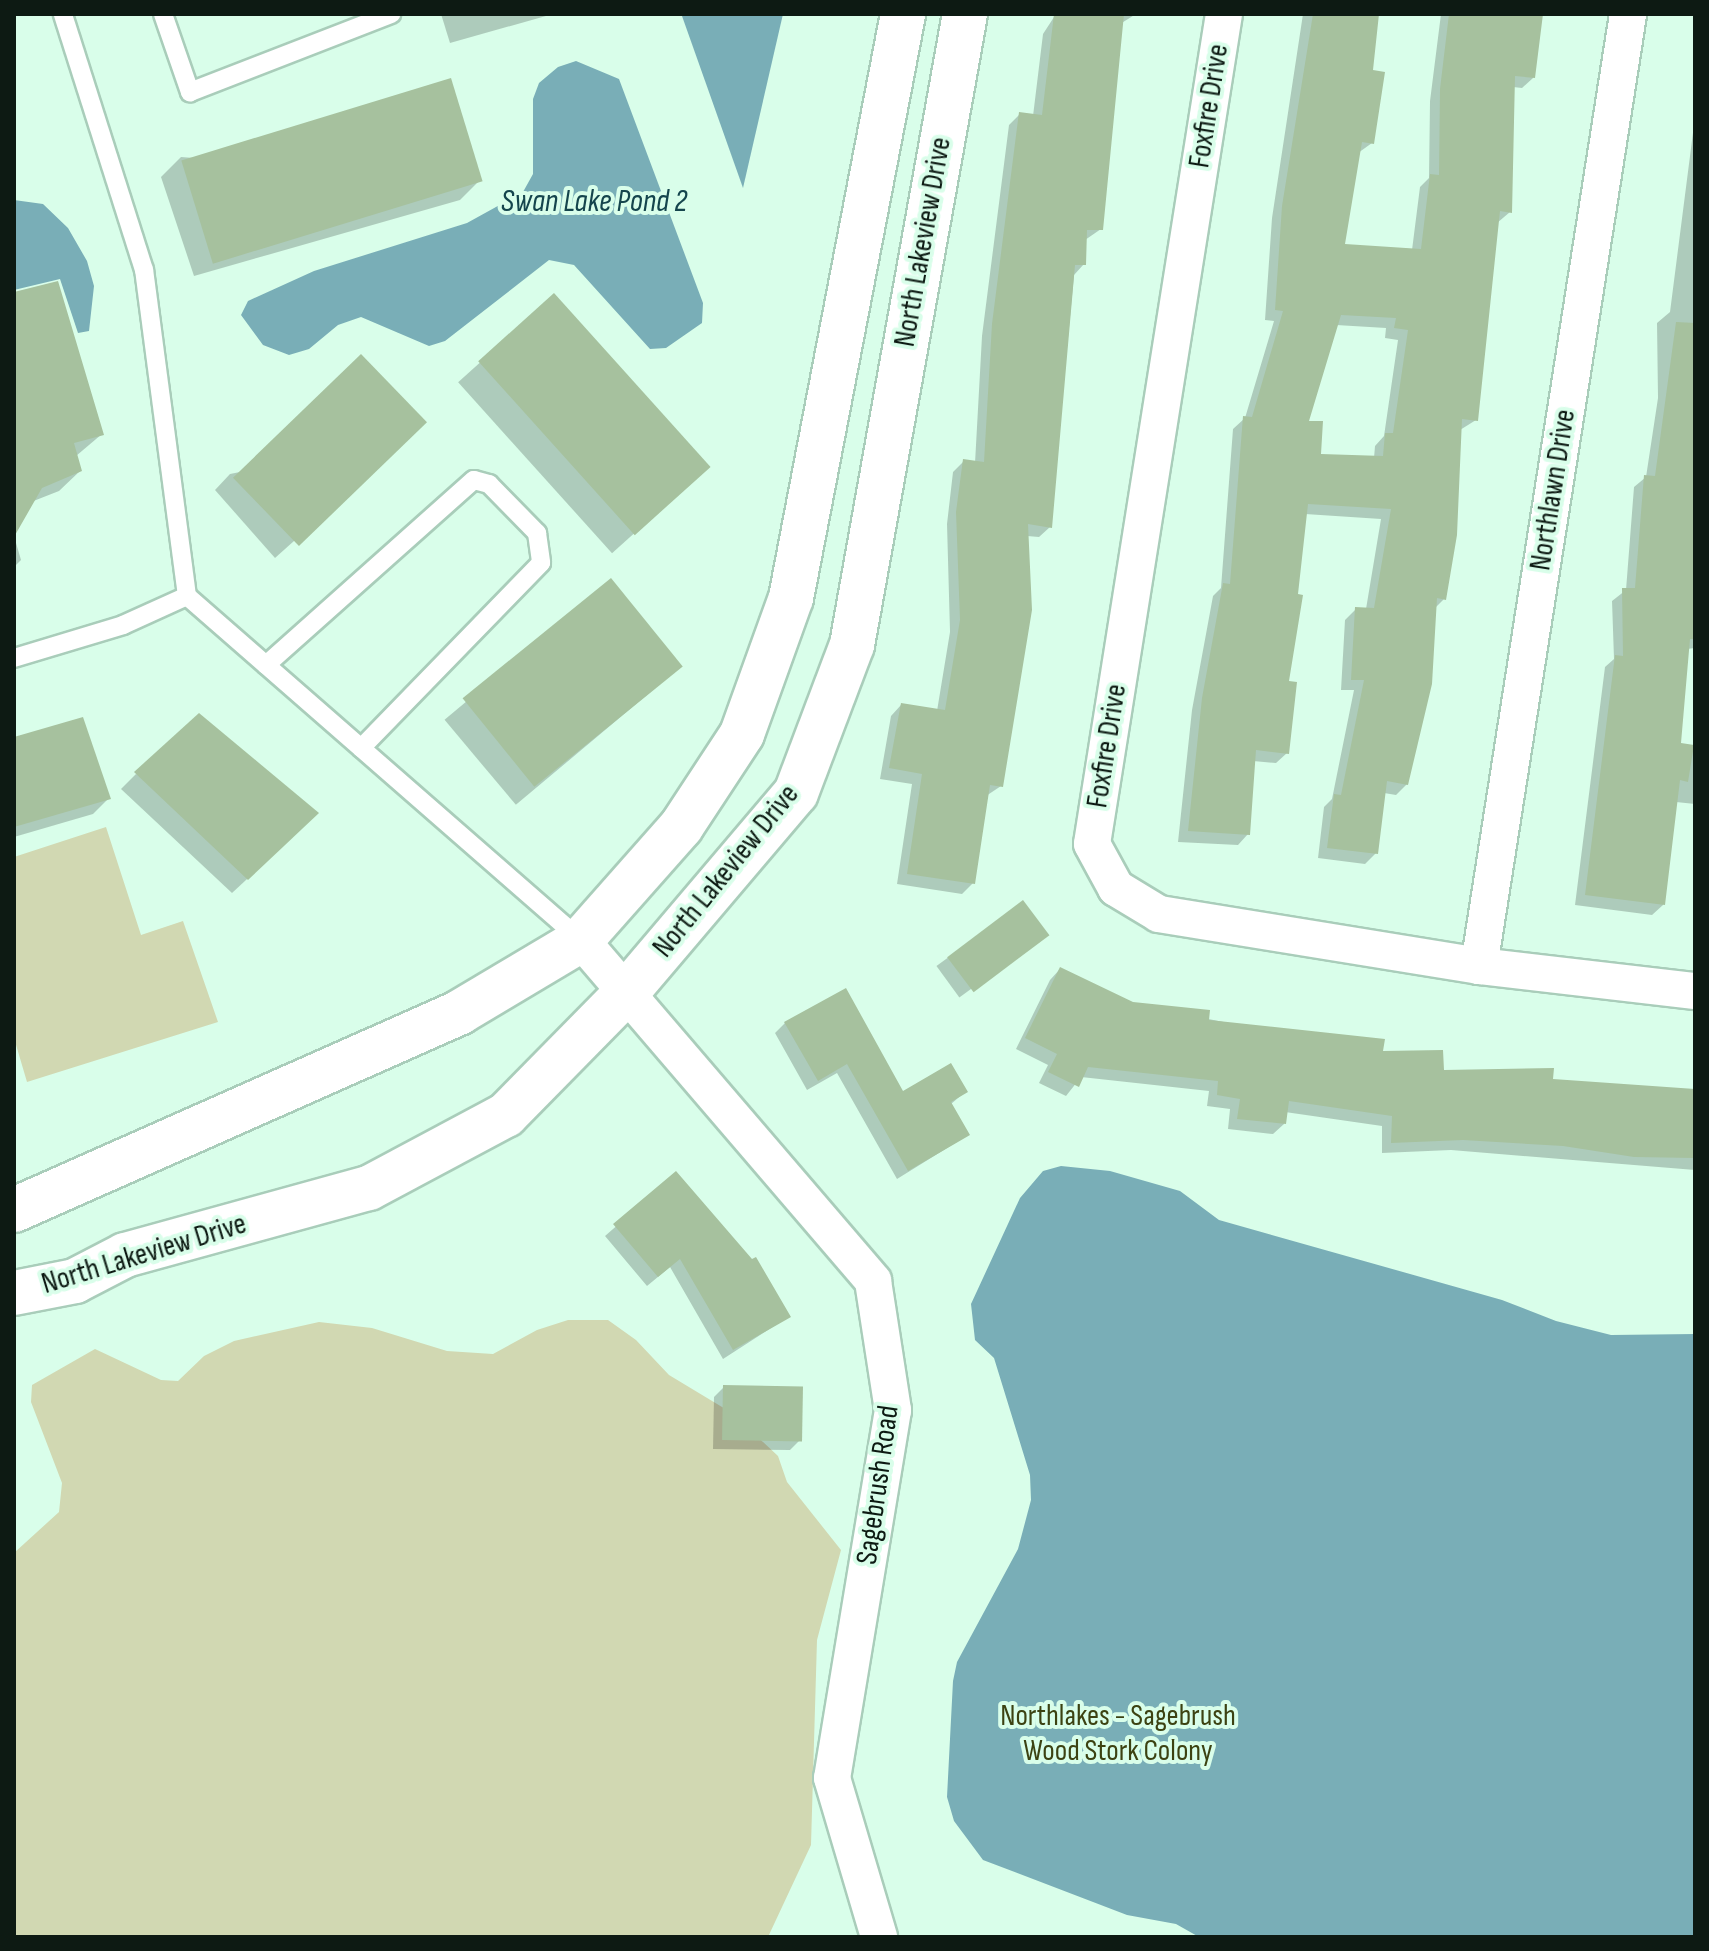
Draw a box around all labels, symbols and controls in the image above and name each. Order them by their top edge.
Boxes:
street label: Foxfire Drive [1181,42,1237,170]
street label: North Lakeview Drive [887,134,959,350]
water label: Swan Lake Pond 2 [501,183,687,221]
street label: Northlawn Drive [1523,407,1583,573]
street label: Foxfire Drive [1079,682,1135,810]
street label: North Lakeview Drive [645,777,807,965]
street label: North Lakeview Drive [37,1206,251,1302]
street label: Sagebrush Road [849,1403,907,1567]
park label: Northlakes - Sagebrush Wood Stork Colony [1000,1698,1236,1768]

